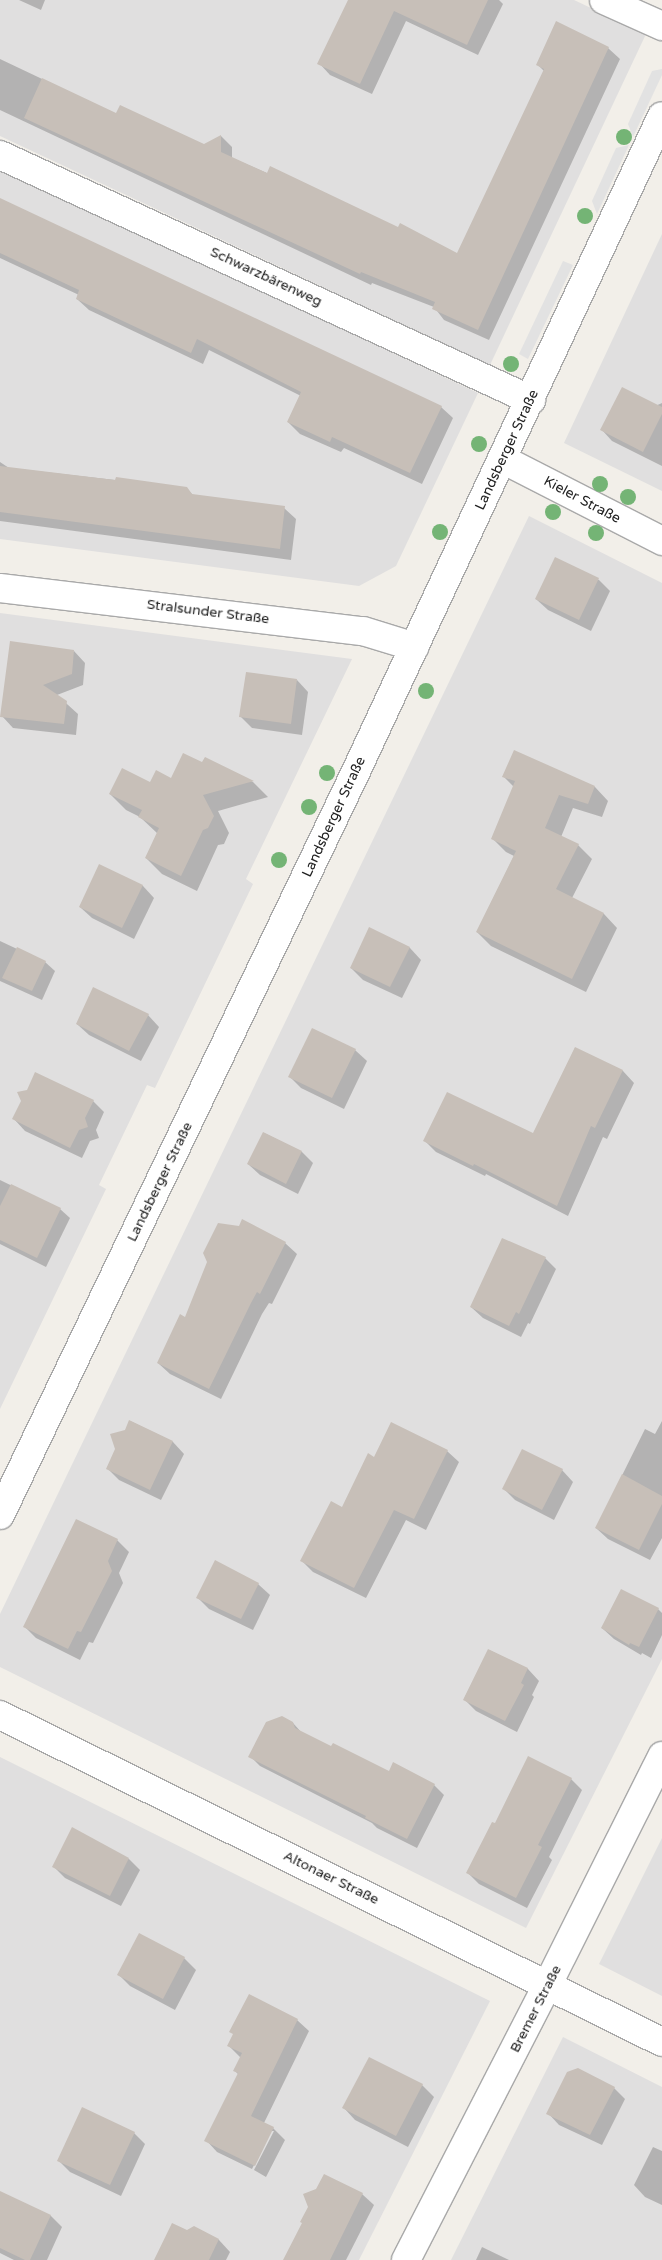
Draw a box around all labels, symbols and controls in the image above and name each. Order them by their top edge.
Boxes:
street label: Schwarzbärenweg [207,244,325,310]
street label: Landsberger Straße [472,387,542,513]
street label: Kieler Straße [541,473,623,527]
street label: Stralsunder Straße [146,596,270,628]
street label: Landsberger Straße [299,754,369,880]
street label: Landsberger Straße [124,1119,196,1245]
street label: Altonaer Straße [280,1848,382,1908]
street label: Bremer Straße [507,1963,565,2055]

